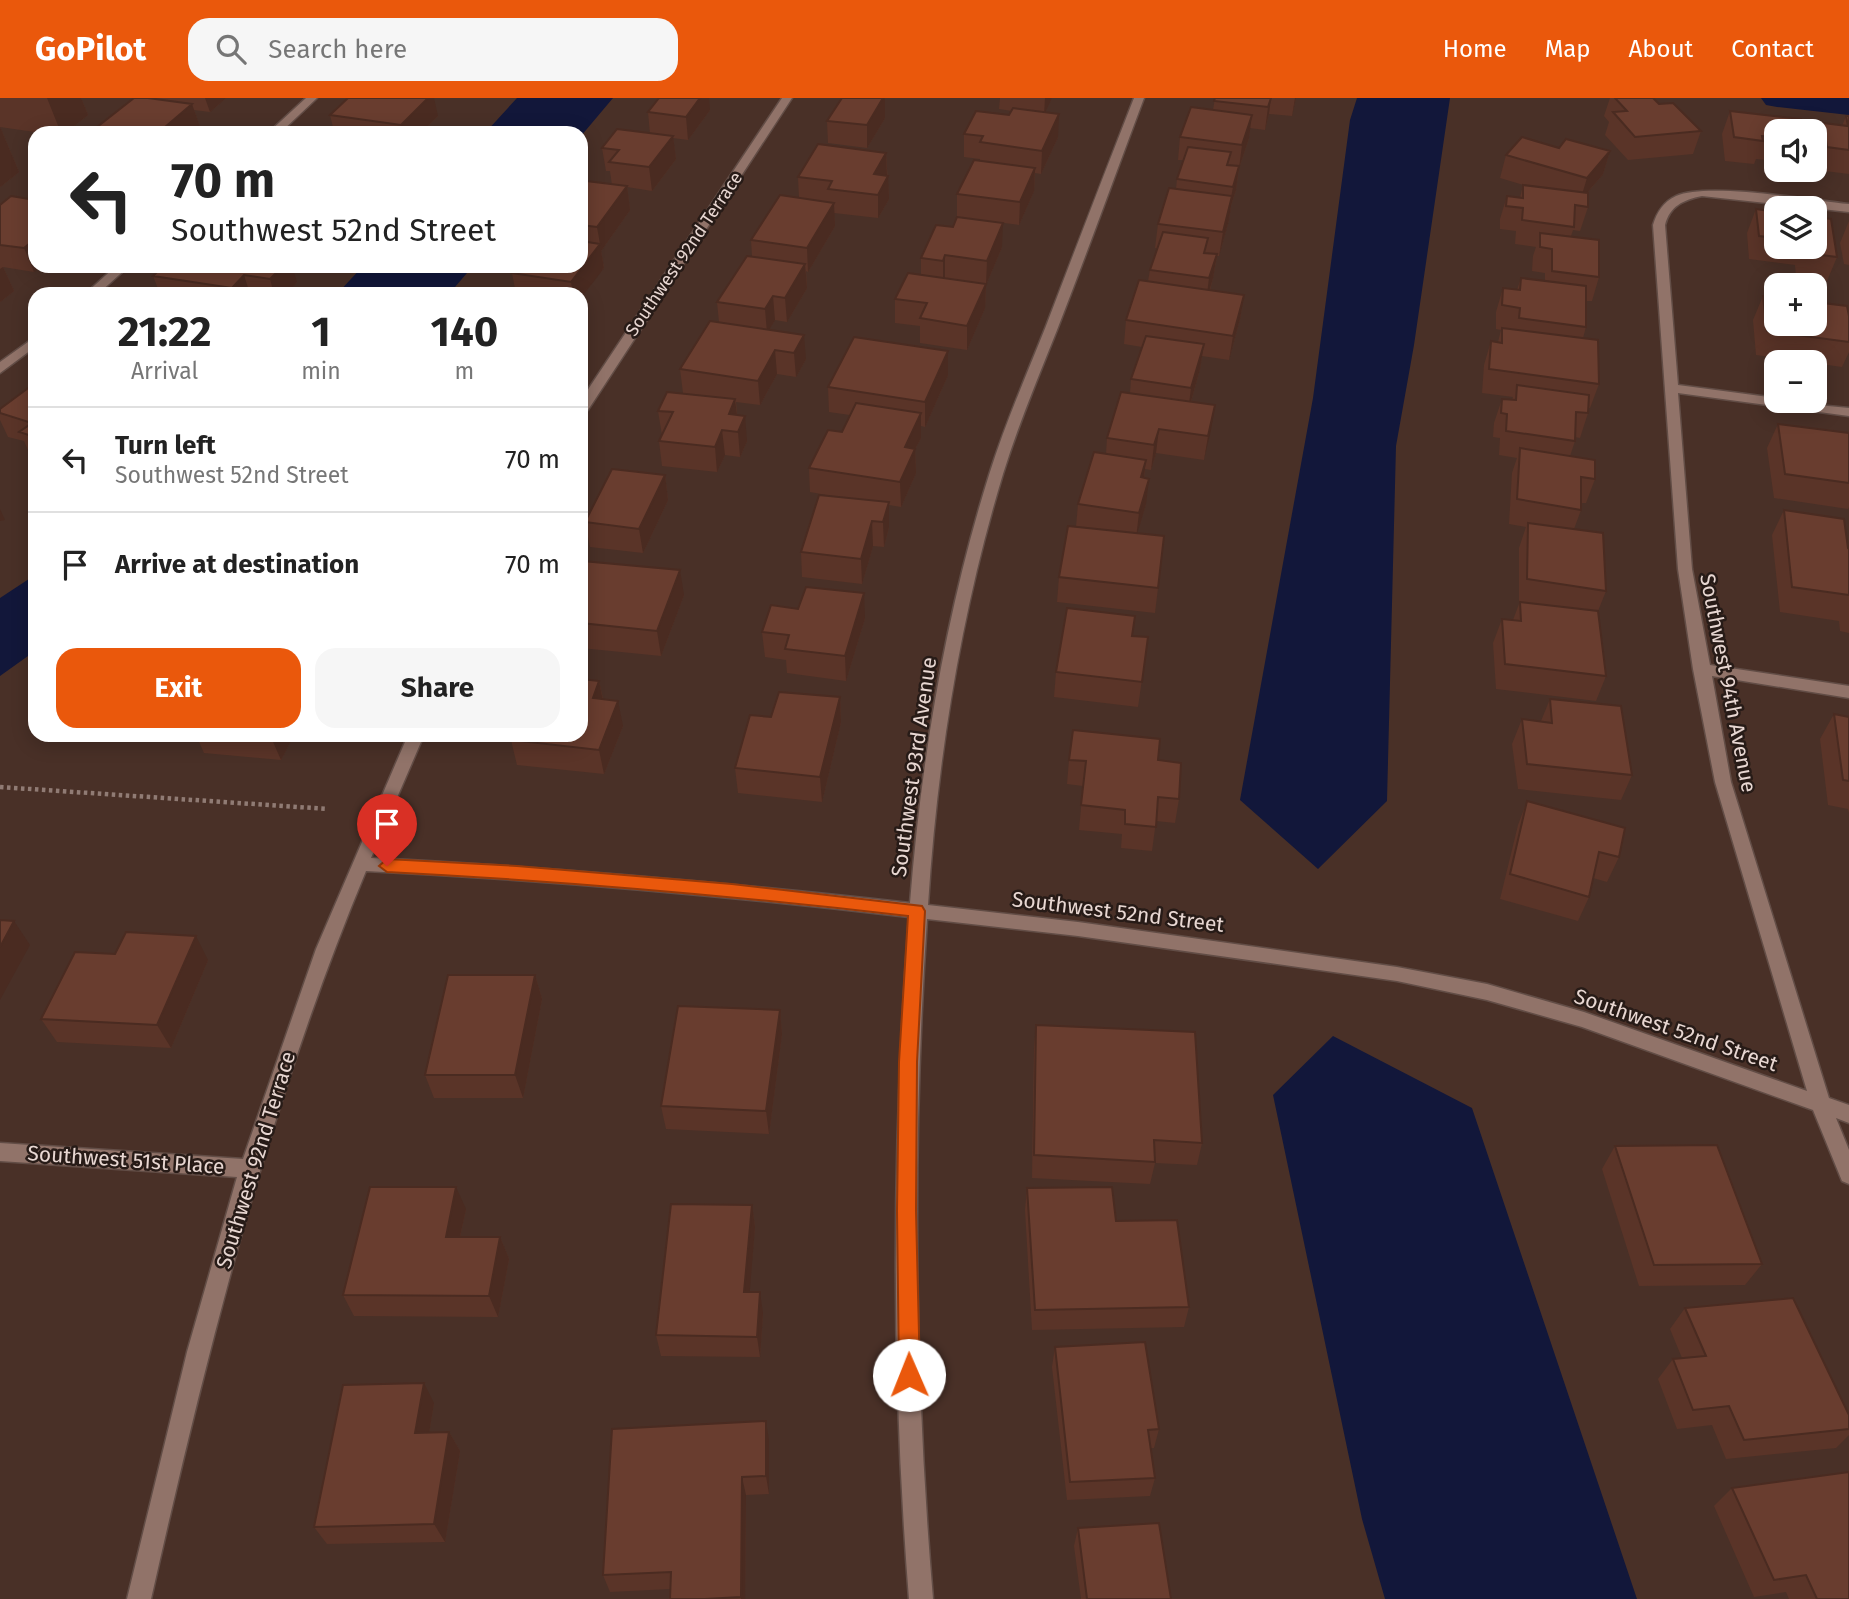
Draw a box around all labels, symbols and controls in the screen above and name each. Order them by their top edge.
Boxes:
search box [188,18,678,81]
text: GoPilot [35,29,146,69]
icon: search [212,30,250,68]
text: Search here [268,34,407,65]
text: Home [1443,35,1507,63]
text: Map [1545,35,1591,63]
text: About [1629,35,1693,63]
text: Contact [1731,35,1814,63]
map controls [1764,119,1827,413]
button: sound [1764,119,1827,182]
text: 70 m [171,151,275,210]
icon: left [56,154,147,245]
street label: Southwest 92nd Terrace [621,168,747,340]
button: layers [1764,196,1827,259]
text: Southwest 52nd Street [171,211,496,249]
button: + [1764,273,1827,336]
text: 21:22 [118,307,211,357]
text: 1 [311,307,331,357]
text: 140 [431,307,498,357]
button: − [1764,350,1827,413]
text: Arrival [131,357,198,385]
text: min [301,357,341,385]
text: m [455,357,474,385]
text: Turn left [115,430,216,461]
icon: left [56,441,94,479]
text: 70 m [505,444,560,475]
text: Southwest 52nd Street [115,461,349,489]
icon: arrive [56,546,94,584]
text: Arrive at destination [115,549,359,580]
text: 70 m [505,549,560,580]
street label: Southwest 94th Avenue [1694,571,1762,795]
button: Exit [56,648,301,728]
button: Share [315,648,560,728]
street label: Southwest 93rd Avenue [886,655,942,879]
pin [357,794,417,866]
icon: arrive [368,805,406,843]
street label: Southwest 52nd Street [1011,886,1226,938]
street label: Southwest 52nd Street [1571,983,1781,1077]
street label: Southwest 92nd Terrace [211,1048,301,1272]
street label: Southwest 51st Place [27,1140,225,1180]
position arrow [872,1338,946,1412]

